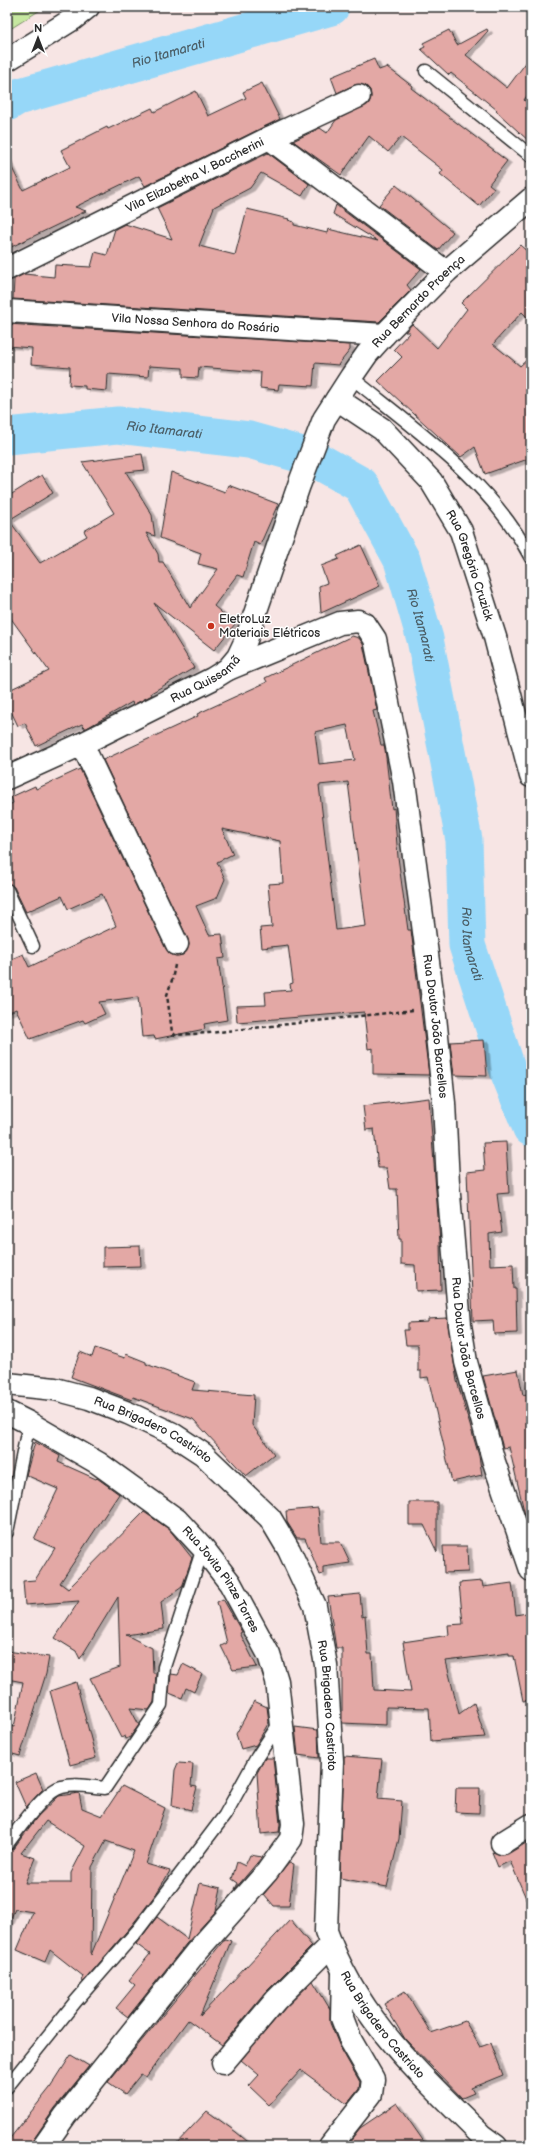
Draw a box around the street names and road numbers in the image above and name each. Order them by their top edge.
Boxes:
street label: Vila Elizabetha V. Baccherini [123,134,267,216]
street label: Rua Bernardo Proença [369,252,468,351]
street label: Vila Nossa Senhora do Rosário [111,310,280,336]
street label: Rua Gregório Cruzick [443,507,497,623]
street label: Rua Quissamã [168,652,244,706]
street label: Rua Doutor João Barcellos [420,953,451,1099]
street label: Rua Doutor João Barcellos [448,1276,489,1421]
street label: Rua Brigadero Castrioto [92,1393,215,1466]
street label: Rua Jovita Pinze Torres [179,1523,263,1635]
street label: Rua Brigadero Castrioto [314,1639,339,1771]
street label: Rua Brigadero Castrioto [337,1968,428,2082]

